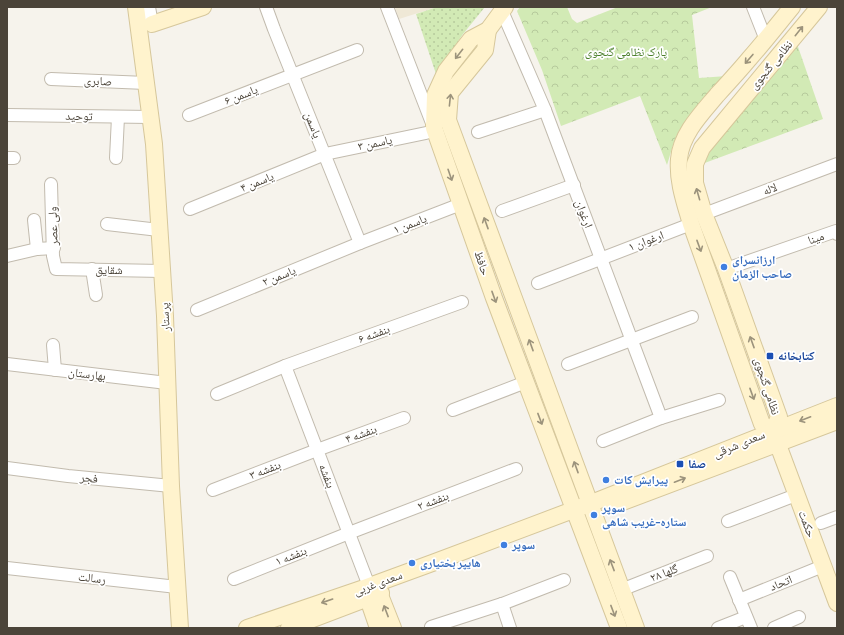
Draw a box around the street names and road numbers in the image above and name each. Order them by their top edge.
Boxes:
street label: نظامی گنجوی [746,37,796,92]
street label: صابری [84,73,112,89]
street label: یاسمن ۶ [222,81,260,108]
street label: توحید [65,108,93,123]
street label: یاسمن [301,109,326,140]
street label: یاسمن ۳ [356,132,394,154]
street label: یاسمن ۴ [238,168,276,195]
street label: لاله [761,179,779,197]
street label: ارغوان [572,198,597,230]
street label: ولی عصر [44,206,61,247]
street label: یاسمن ۱ [391,210,429,237]
street label: ارغوان ۱ [626,227,666,254]
street label: مینا [806,228,826,247]
street label: حافظ [472,249,494,277]
street label: شقایق [95,262,123,277]
street label: یاسمن ۲ [260,262,298,289]
street label: پرستار [156,302,173,333]
street label: بنفشه ۶ [356,321,392,347]
street label: نظامی گنجوی [751,355,784,416]
street label: بهارستان [67,364,107,384]
street label: بنفشه ۴ [343,421,379,447]
street label: سعدی شرقی [711,426,767,461]
street label: بنفشه ۳ [247,457,283,483]
street label: بنفشه [316,462,339,490]
street label: فجر [78,469,99,486]
street label: بنفشه ۲ [415,488,451,514]
street label: حکمت [796,508,820,540]
street label: بنفشه ۱ [273,542,309,569]
street label: گلها ۲۸ [648,560,680,585]
street label: سعدی غربی [351,567,404,599]
street label: رسالت [77,569,107,585]
street label: اتحاد [767,571,794,593]

